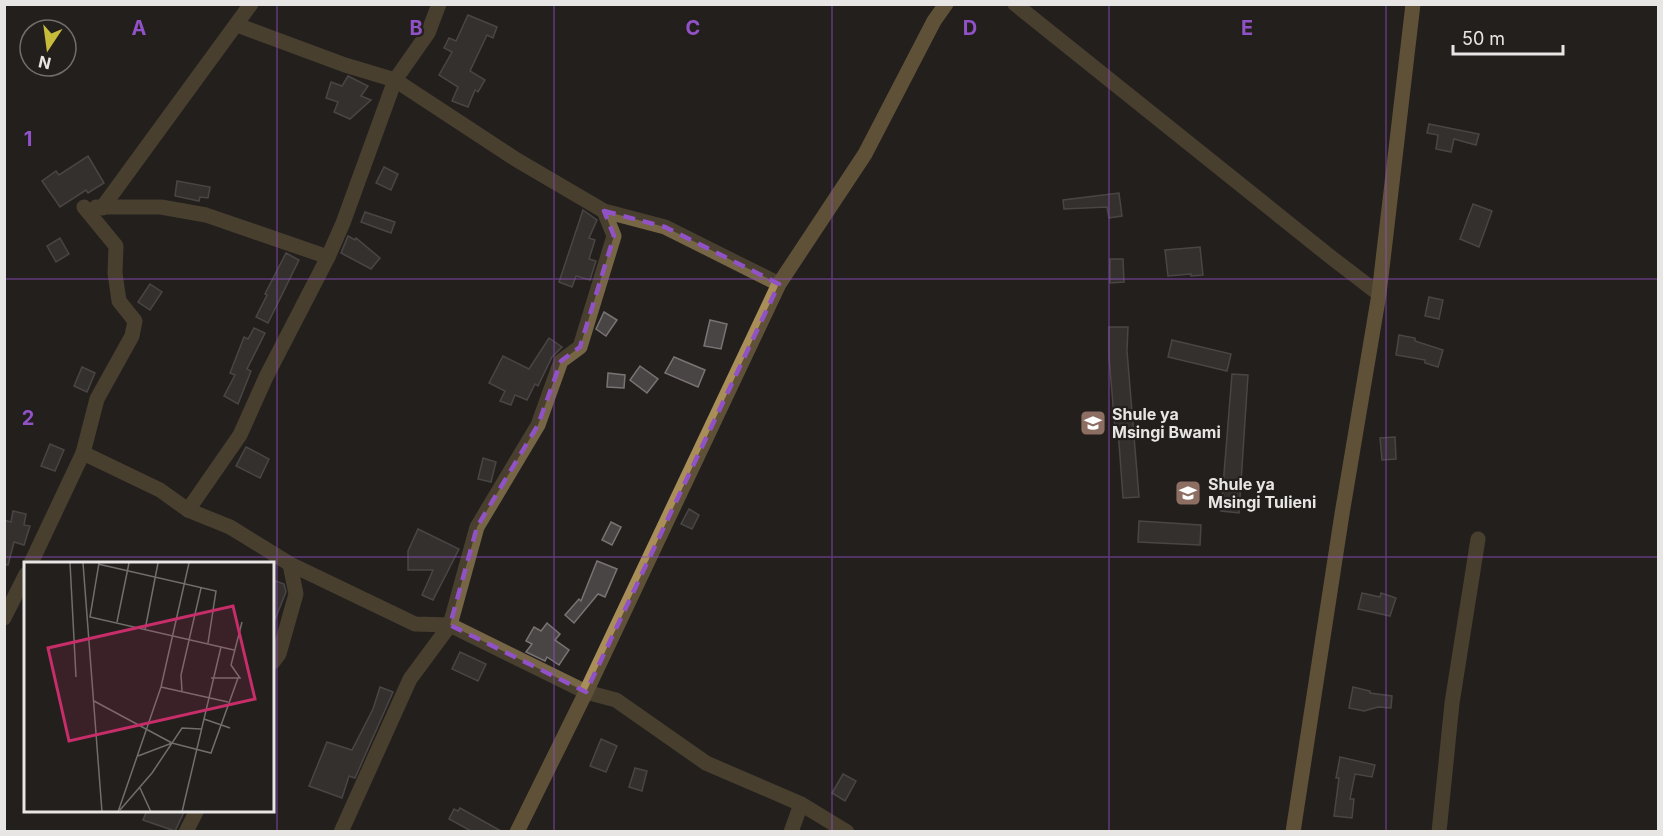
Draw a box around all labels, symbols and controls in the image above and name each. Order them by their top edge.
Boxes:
text: A [132,16,147,40]
text: B [409,16,423,40]
text: C [686,16,700,40]
text: D [963,16,977,40]
text: E [1241,16,1253,40]
north arrow [18,18,78,78]
scale bar [1453,18,1562,56]
text: 50 m [1462,28,1505,49]
text: N [36,51,53,74]
text: 1 [24,127,32,151]
place label: Shule ya Msingi Bwami [1112,404,1221,442]
text: 2 [22,406,34,430]
school or university icon: Shule ya Msingi Bwami [1078,408,1108,438]
place label: Shule ya Msingi Tulieni [1208,474,1316,512]
school or university icon: Shule ya Msingi Tulieni [1173,478,1203,508]
inset map [24,562,274,812]

